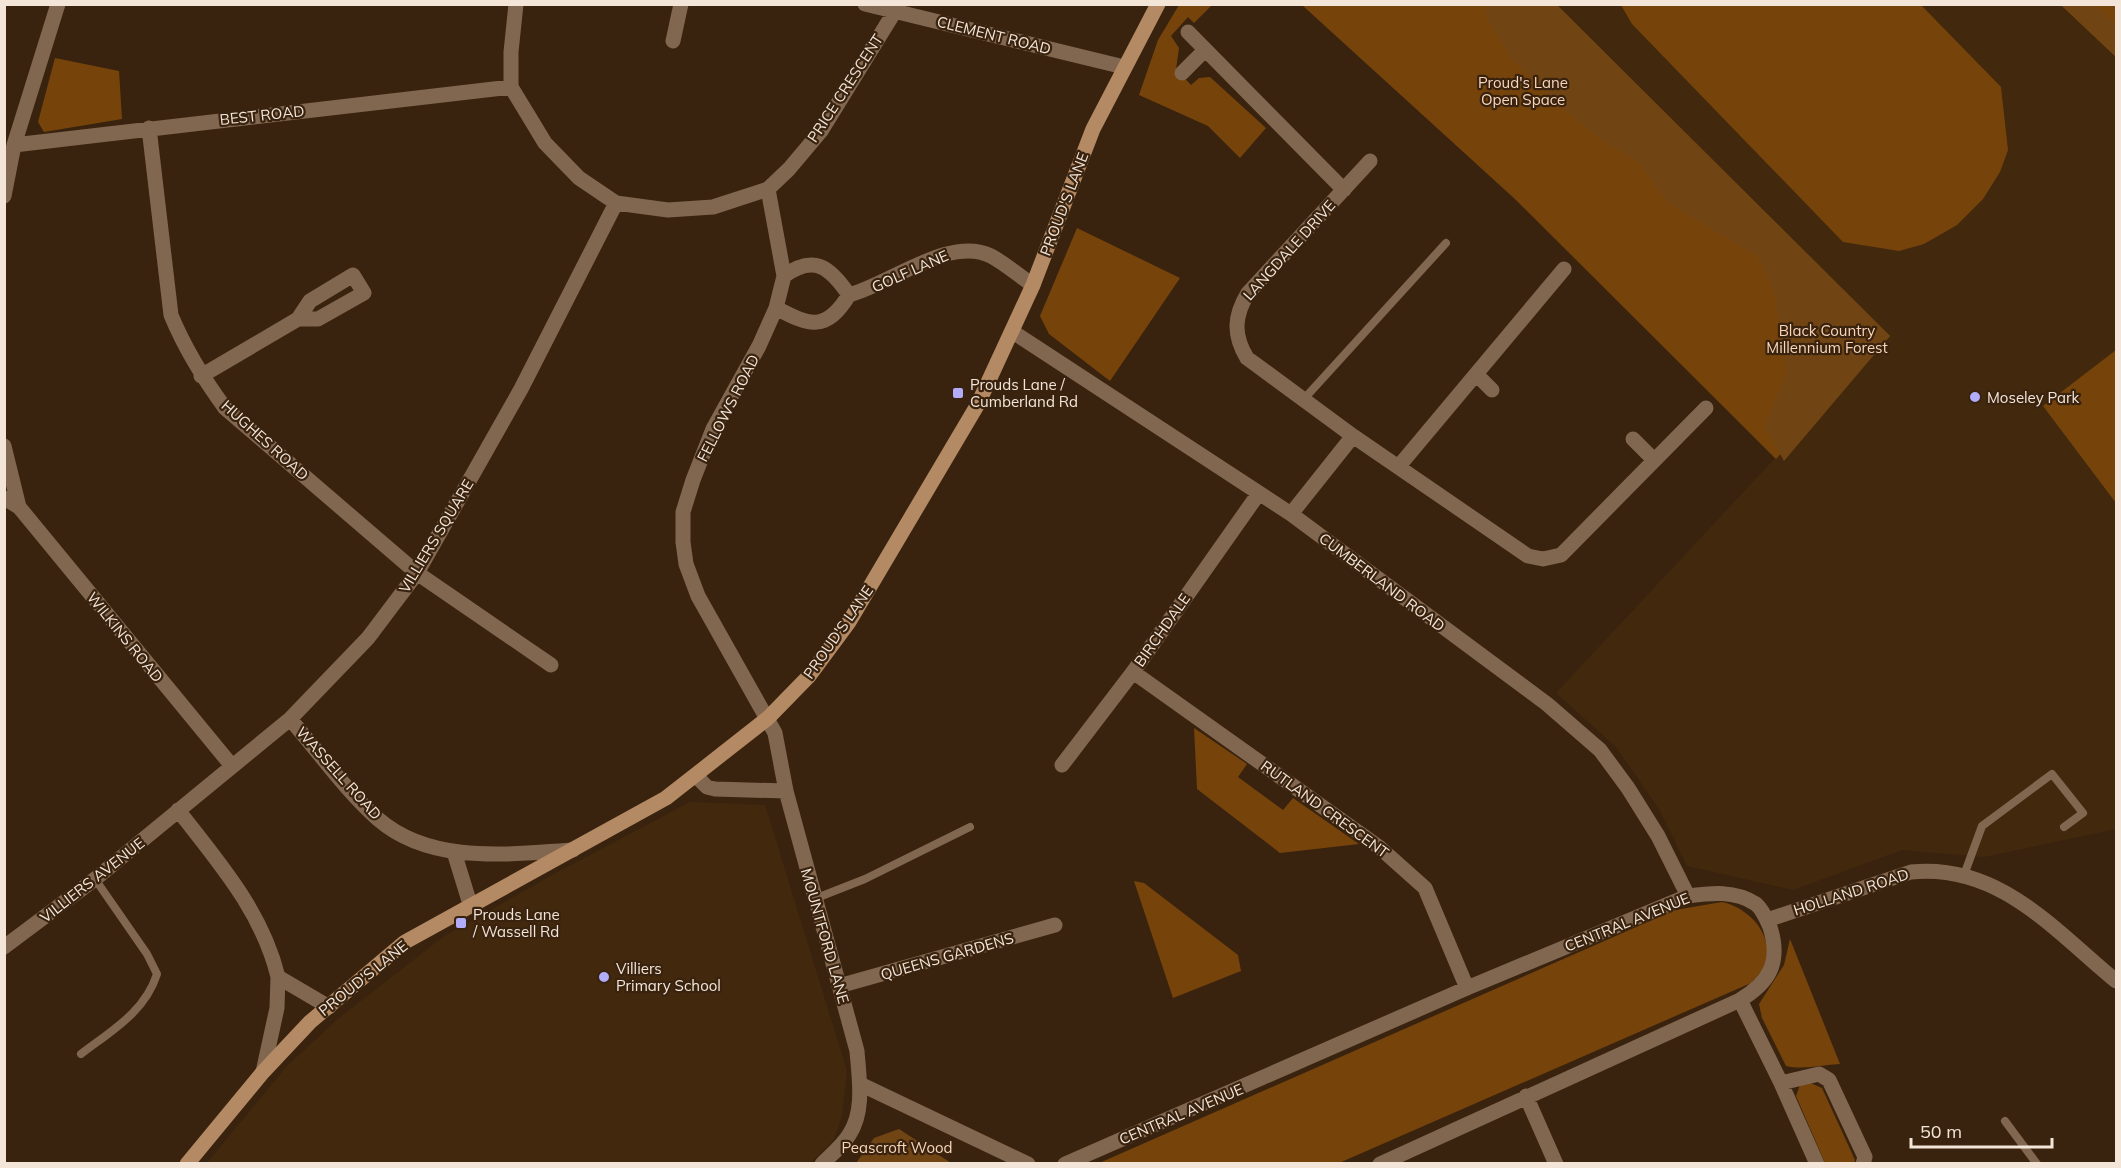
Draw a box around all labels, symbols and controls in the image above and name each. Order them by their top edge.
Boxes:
street label: CLEMENT ROAD [935,12,1053,58]
street label: PRICE CRESCENT [803,30,887,146]
park label: Proud's Lane Open Space [1478,73,1568,109]
street label: BEST ROAD [219,101,305,129]
street label: PROUD'S LANE [1036,149,1093,258]
street label: LANGDALE DRIVE [1239,196,1339,304]
street label: GOLF LANE [869,246,951,296]
park label: Black Country Millennium Forest [1766,321,1888,357]
street label: FELLOWS ROAD [693,351,763,465]
place label: Prouds Lane / Cumberland Rd [970,375,1078,411]
marker: Prouds Lane / Cumberland Rd [951,386,965,400]
place label: Moseley Park [1987,388,2079,407]
marker: Moseley Park [1968,390,1982,404]
street label: HUGHES ROAD [217,396,313,484]
street label: VILLIERS SQUARE [395,476,477,596]
street label: CUMBERLAND ROAD [1315,528,1449,636]
street label: PROUD'S LANE [799,582,877,682]
street label: WILKINS ROAD [83,588,167,686]
street label: BIRCHDALE [1130,590,1194,670]
street label: WASSELL ROAD [292,723,386,823]
street label: RUTLAND CRESCENT [1257,756,1393,862]
street label: VILLIERS AVENUE [36,833,148,927]
street label: HOLLAND ROAD [1791,864,1911,920]
street label: MOUNTFORD LANE [797,866,853,1006]
street label: CENTRAL AVENUE [1562,888,1692,956]
place label: Prouds Lane / Wassell Rd [472,905,560,941]
marker: Prouds Lane / Wassell Rd [454,916,468,930]
street label: QUEENS GARDENS [878,928,1016,984]
street label: PROUD'S LANE [315,936,412,1020]
place label: Villiers Primary School [616,959,721,995]
marker: Villiers Primary School [597,970,611,984]
street label: CENTRAL AVENUE [1116,1079,1246,1149]
scale bar [1911,1111,2052,1149]
text: 50 m [1920,1120,1962,1143]
park label: Peascroft Wood [841,1138,953,1157]

